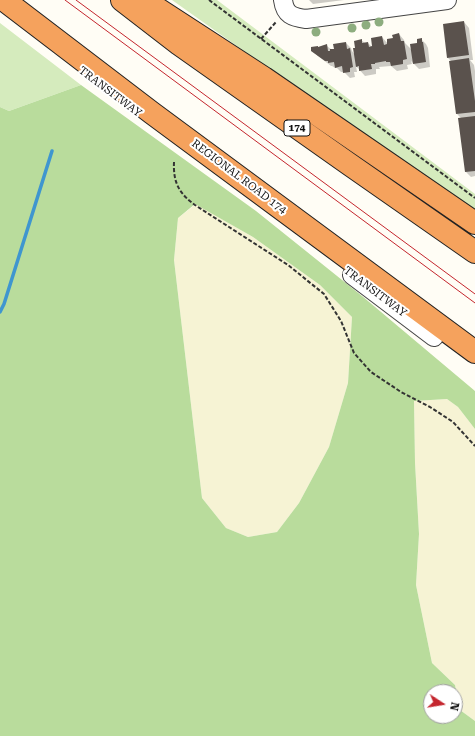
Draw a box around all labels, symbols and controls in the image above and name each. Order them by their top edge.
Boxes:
street label: TRANSITWAY [76,64,144,120]
road number: 174 [284,120,310,136]
street label: REGIONAL ROAD 174 [189,137,289,217]
street label: TRANSITWAY [341,264,409,320]
north arrow [423,684,463,724]
text: N [447,701,461,712]

